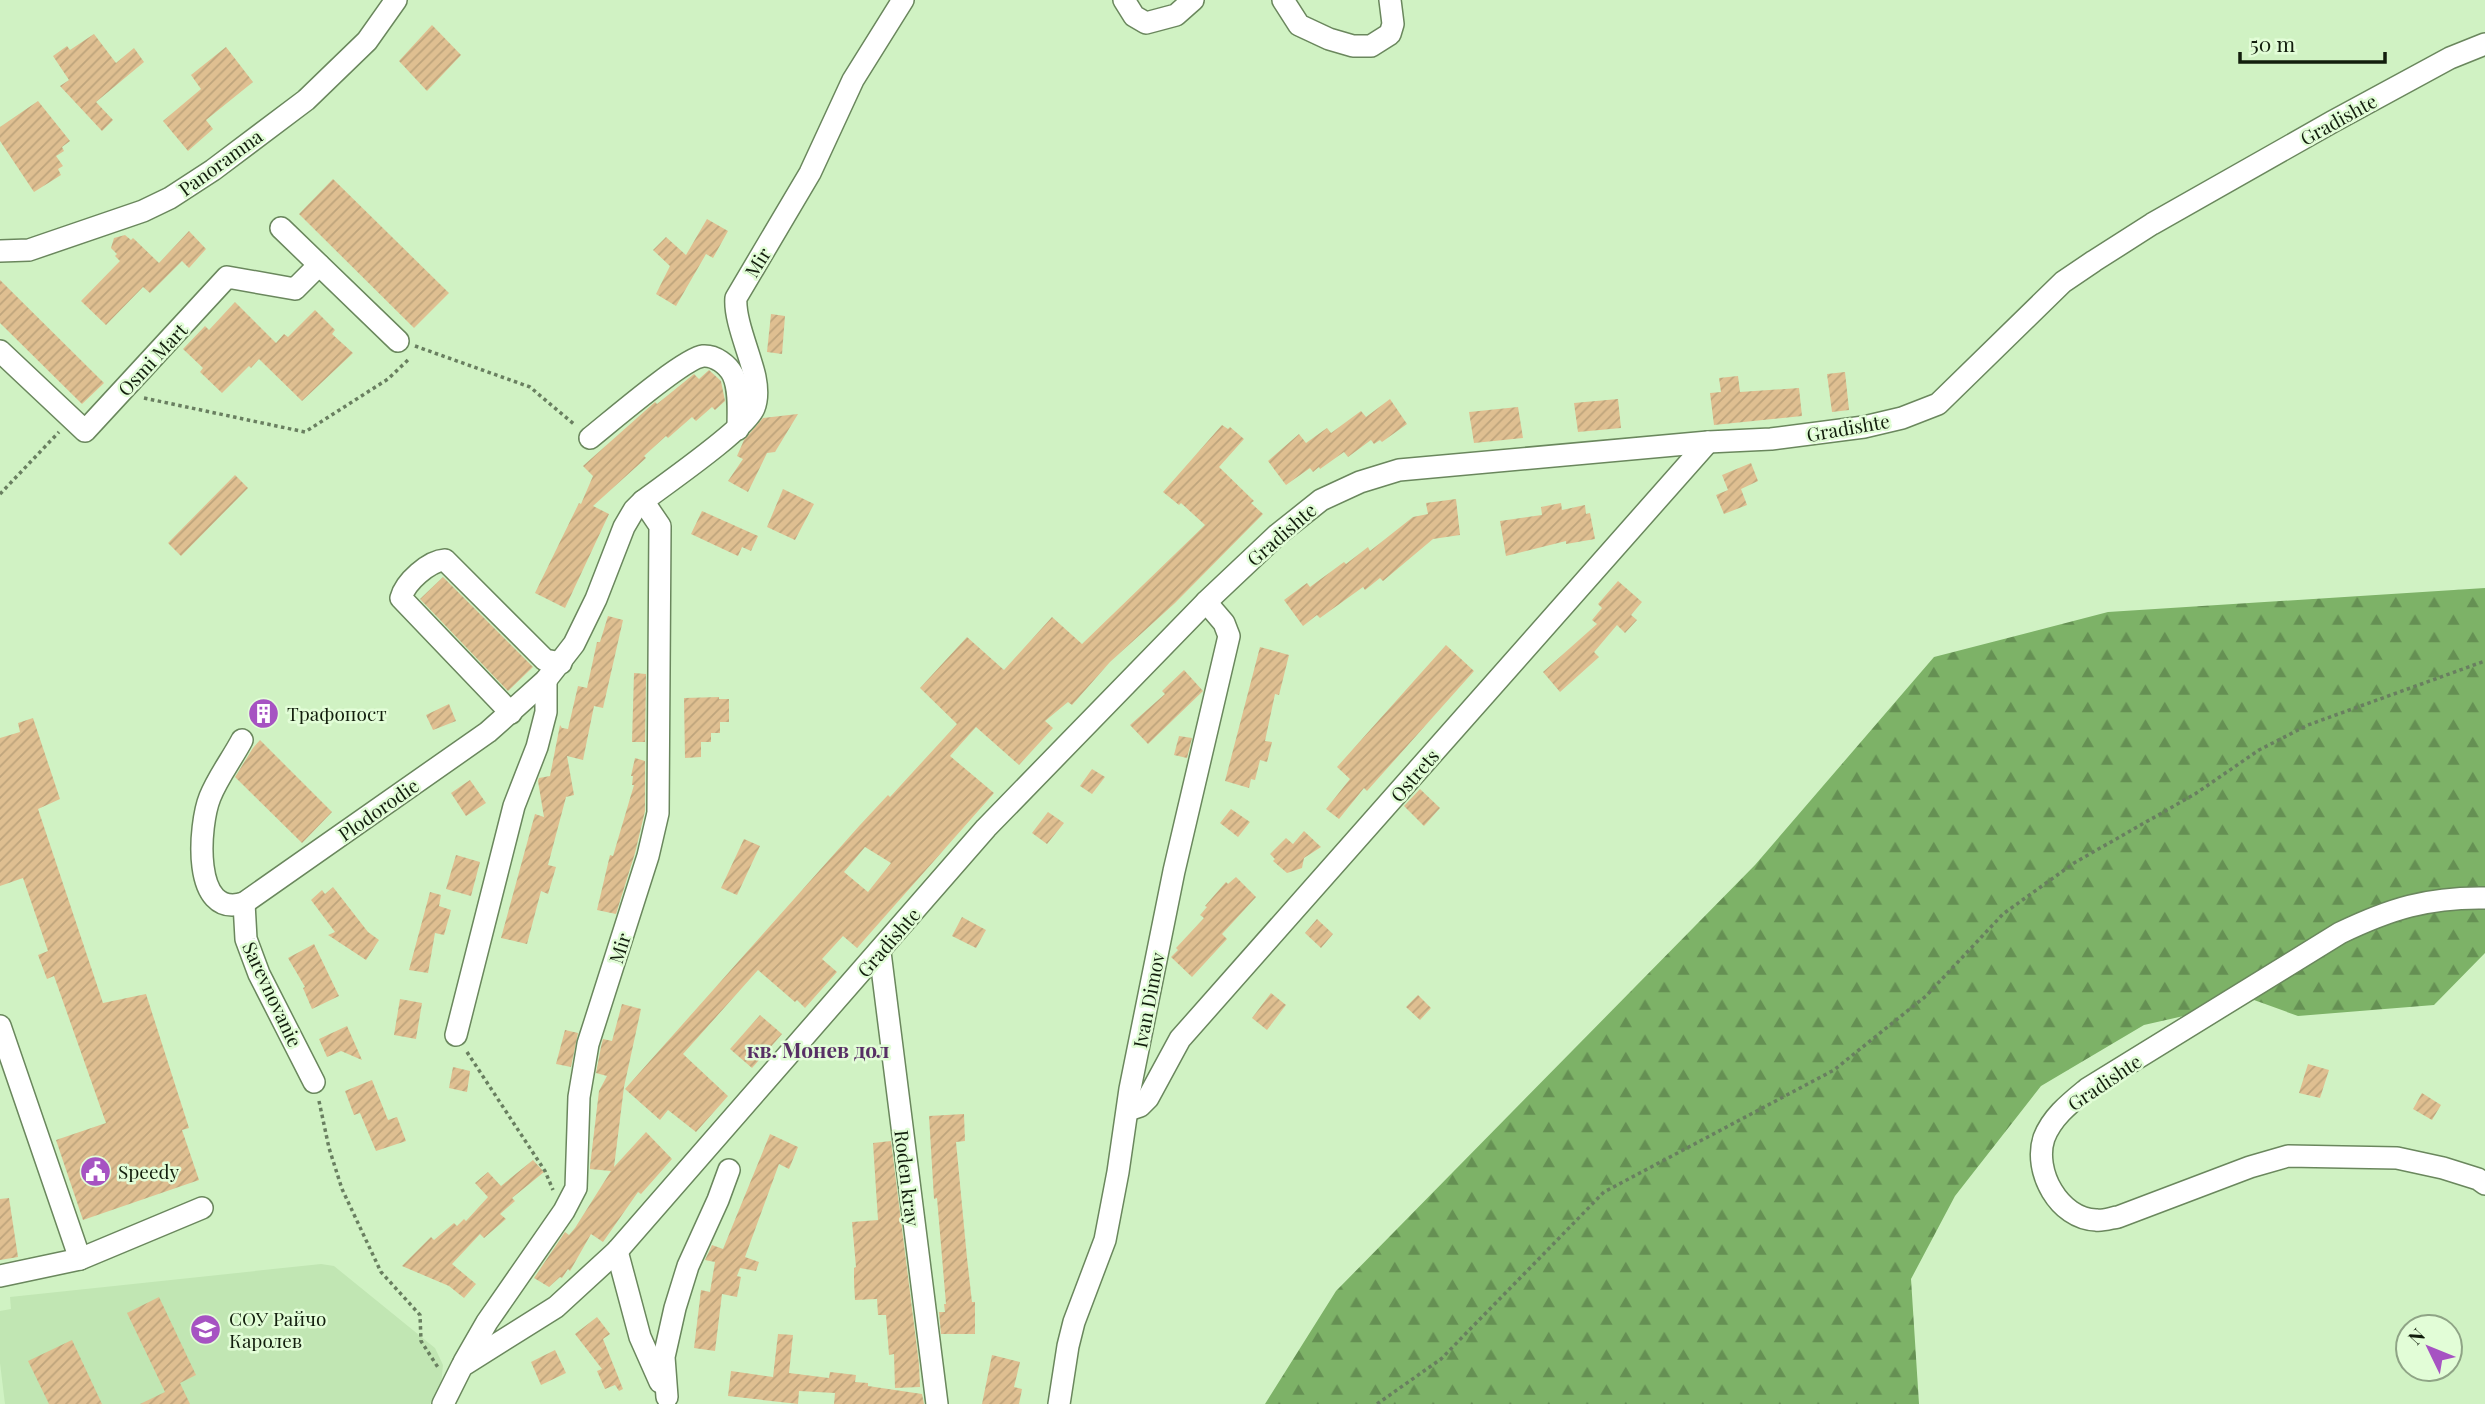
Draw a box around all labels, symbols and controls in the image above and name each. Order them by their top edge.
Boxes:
scale bar [2240,21,2385,65]
text: 50 m [2250,29,2296,57]
street label: Gradishte [2295,87,2381,151]
street label: Panoramna [173,122,268,201]
street label: Mir [738,242,776,282]
street label: Osmi Mart [112,317,193,401]
street label: Gradishte [1804,407,1892,447]
street label: Gradishte [1241,497,1321,571]
building icon: Трафопост [247,696,281,730]
place label: Трафопост [287,700,387,726]
street label: Ostrets [1384,743,1444,807]
street label: Plodorodie [333,772,423,846]
street label: Gradishte [851,902,925,982]
street label: Mir [602,929,636,967]
street label: Sarevnovanie [237,937,309,1051]
street label: Ivan Dimov [1126,949,1170,1050]
district label: кв. Монев дол [747,1035,890,1063]
street label: Gradishte [2062,1048,2146,1116]
street label: Roden kray [889,1128,927,1228]
public building icon: Speedy [78,1154,112,1188]
place label: Speedy [118,1158,180,1184]
place label: СОУ Райчо Каролев [229,1305,326,1353]
school or university icon: СОУ Райчо Каролев [189,1312,223,1346]
north arrow [2394,1313,2464,1383]
text: N [2402,1322,2430,1350]

